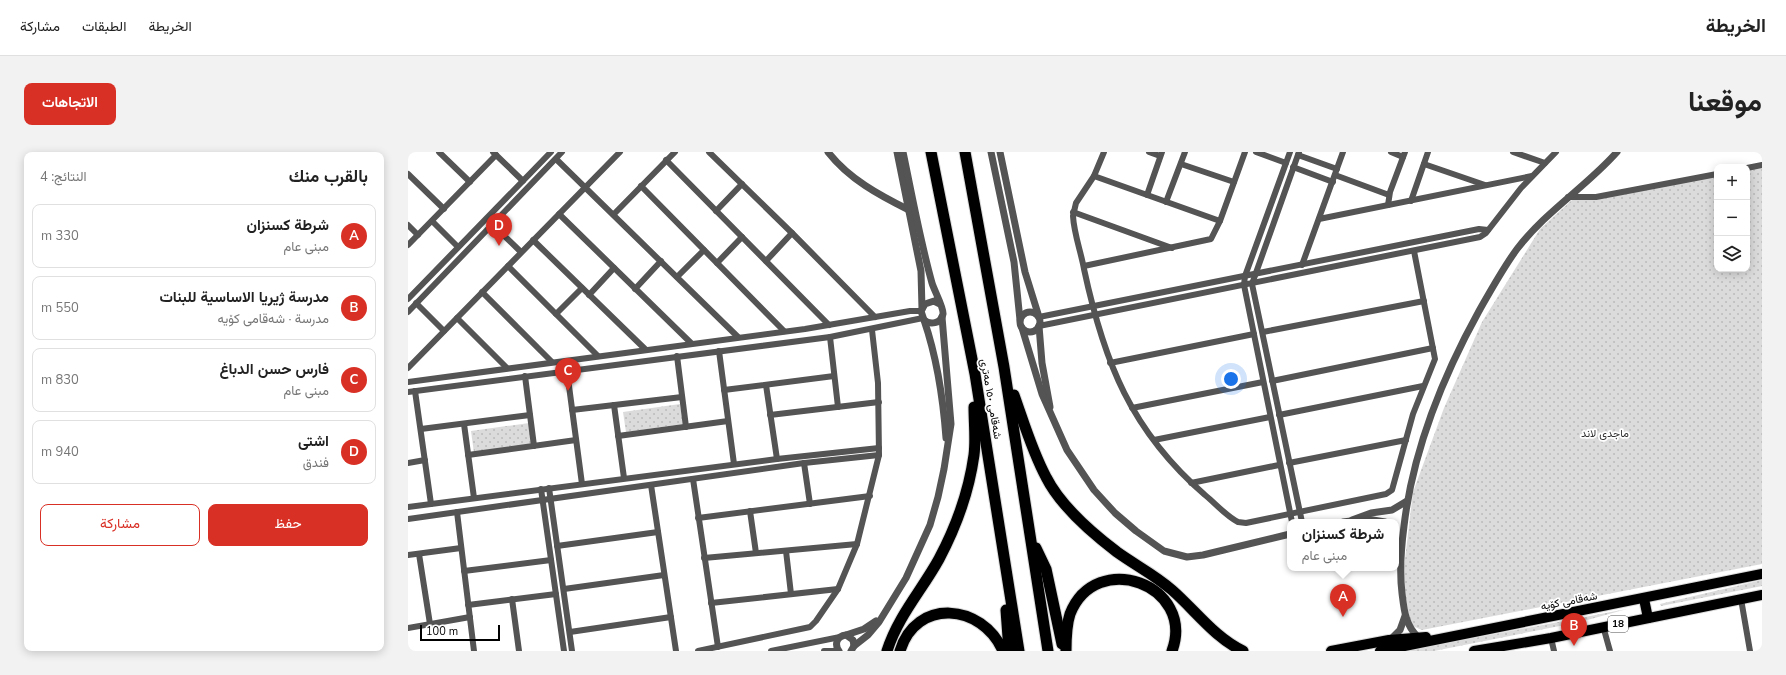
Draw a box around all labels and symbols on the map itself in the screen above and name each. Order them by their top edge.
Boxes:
pin: D [486,213,512,246]
pin: C [555,358,581,391]
street label: شەقامی ١٥٠ مەتری [977,358,1005,441]
your location [1221,369,1241,389]
park label: ماجدی لاند [1581,426,1629,441]
pin: A [1330,584,1356,617]
street label: شەقامی کۆیە [1539,588,1599,614]
pin: B [1561,613,1587,646]
road number: 18 [1608,616,1628,632]
scale bar [420,623,500,642]

